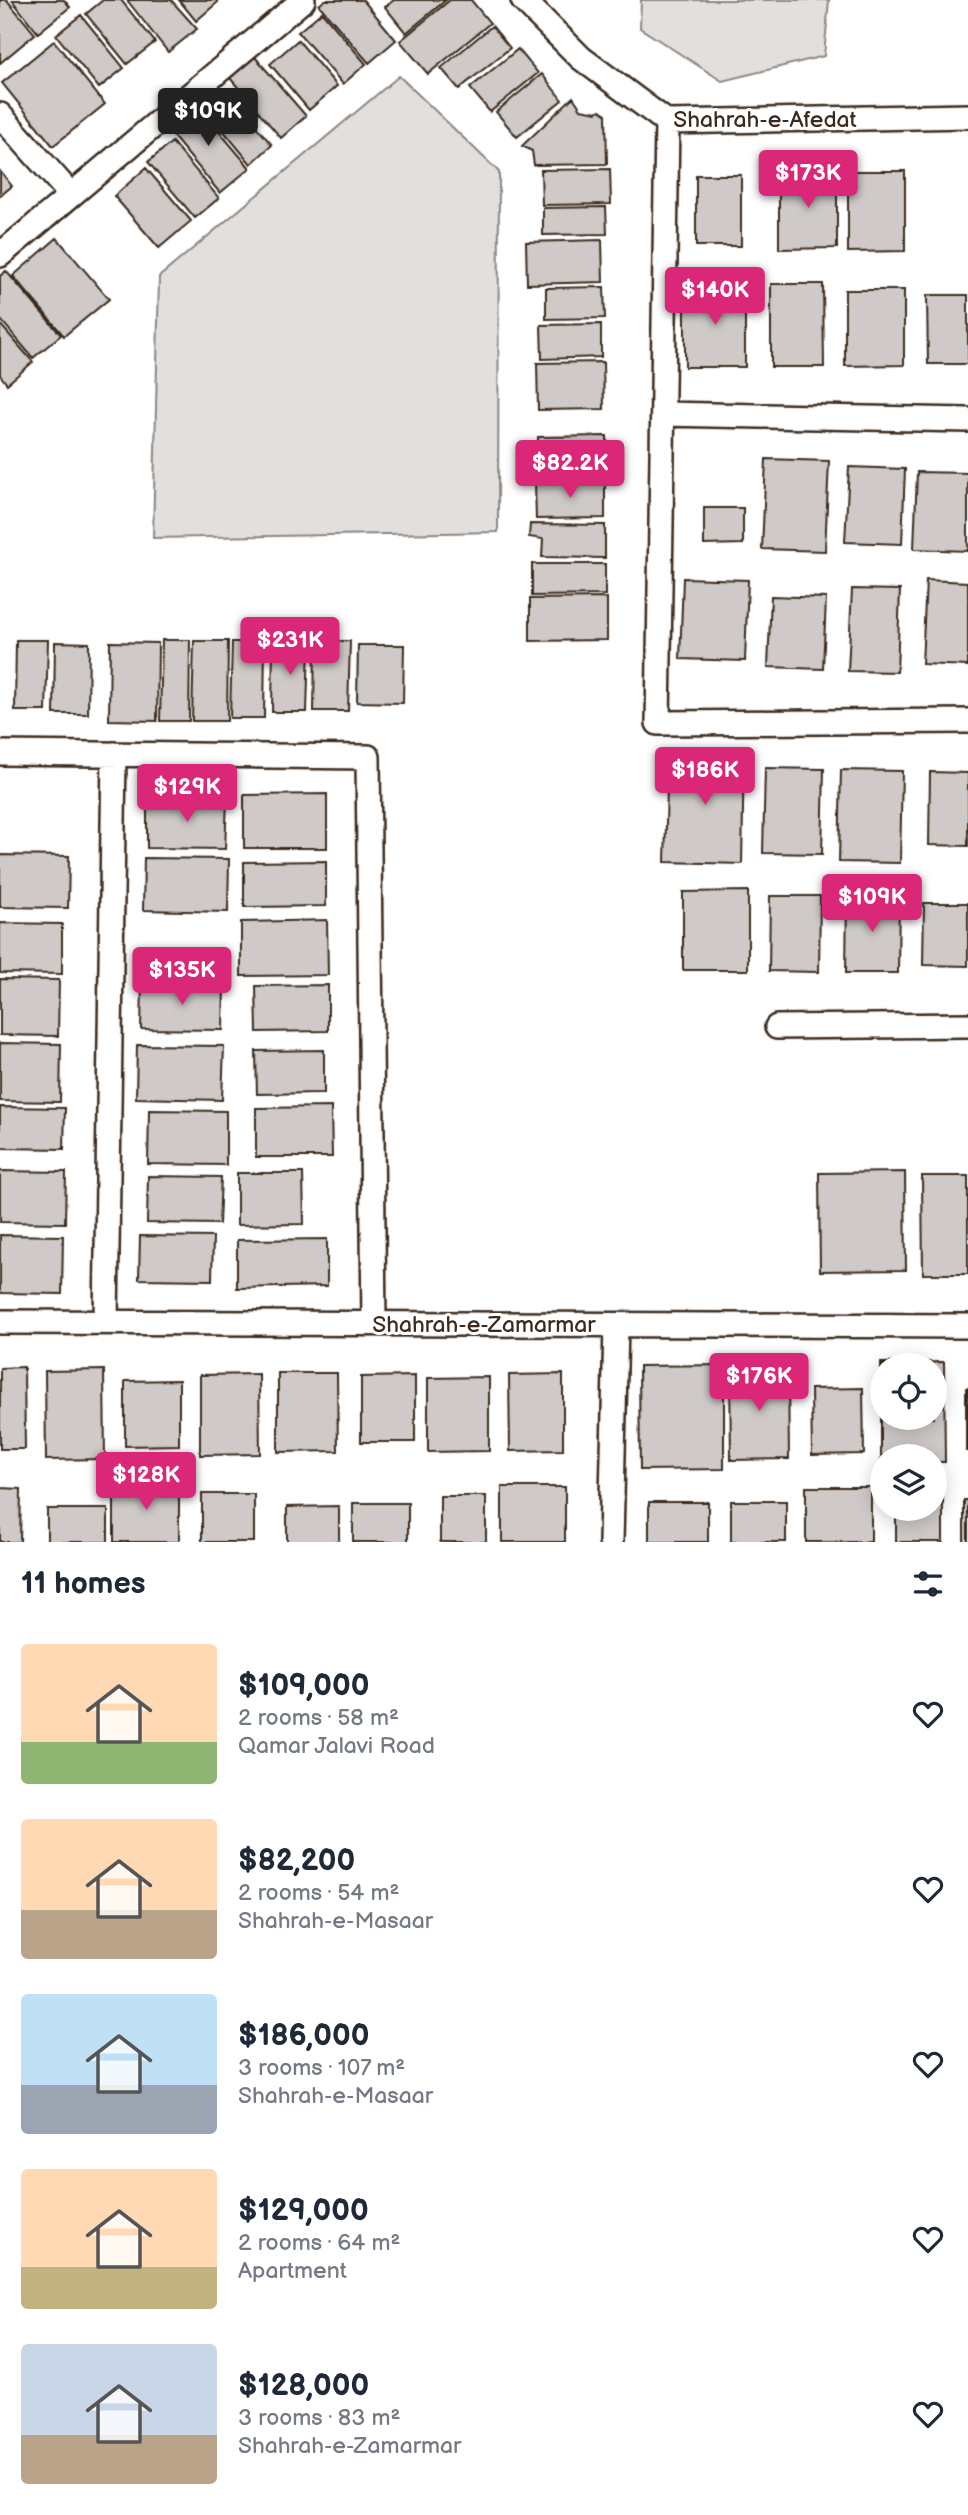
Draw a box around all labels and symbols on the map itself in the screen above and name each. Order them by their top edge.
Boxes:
pin: $109K [159,88,257,148]
street label: Shahrah-e-Afedat [673,106,857,134]
pin: $173K [759,150,857,210]
pin: $140K [666,268,764,327]
pin: $82.2K [513,440,627,500]
pin: $231K [241,618,339,677]
pin: $186K [656,748,754,807]
pin: $129K [138,764,236,824]
pin: $109K [823,874,921,934]
pin: $135K [133,948,231,1007]
street label: Shahrah-e-Zamarmar [372,1311,596,1339]
pin: $176K [710,1354,808,1413]
pin: $128K [97,1452,195,1512]

